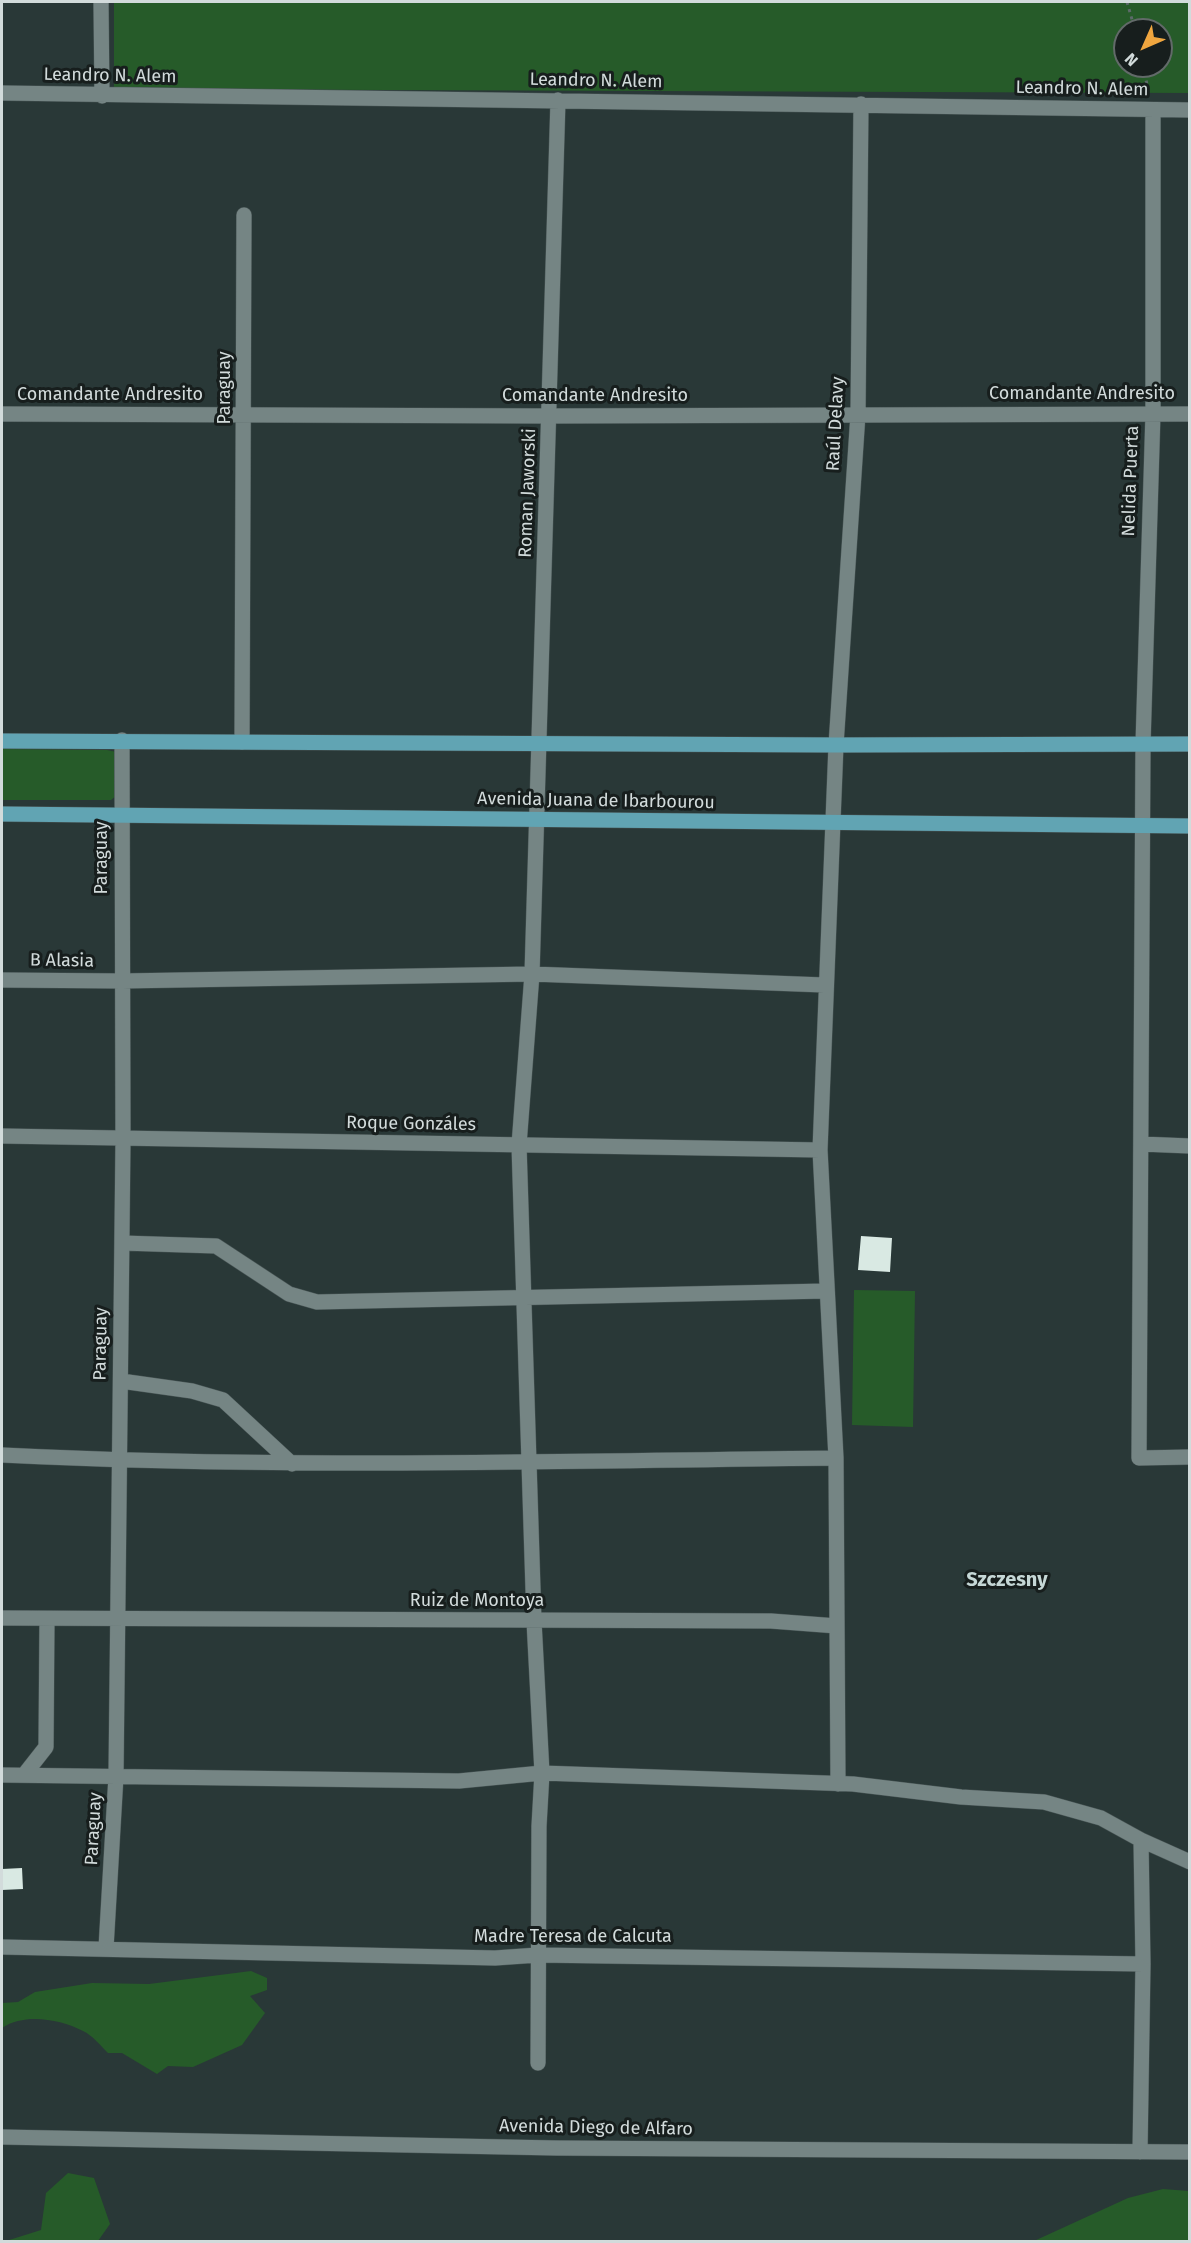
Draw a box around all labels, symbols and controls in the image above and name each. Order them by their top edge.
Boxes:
north arrow [1113,18,1173,78]
text: N [1121,49,1142,70]
street label: Leandro N. Alem [43,64,177,88]
street label: Leandro N. Alem [529,69,663,93]
street label: Leandro N. Alem [1015,77,1149,101]
street label: Paraguay [214,351,236,425]
street label: Raúl Delavy [823,376,849,472]
street label: Comandante Andresito [989,383,1175,405]
street label: Comandante Andresito [17,384,203,406]
street label: Comandante Andresito [502,385,688,407]
street label: Nelida Puerta [1118,425,1144,537]
street label: Roman Jaworski [515,428,541,558]
street label: Avenida Juana de Ibarbourou [477,788,715,814]
street label: Paraguay [91,821,113,895]
street label: B Alasia [30,950,94,972]
street label: Roque Gonzáles [346,1112,476,1136]
street label: Paraguay [90,1307,112,1381]
district label: Szczesny [966,1568,1048,1592]
street label: Ruiz de Montoya [410,1590,544,1612]
street label: Paraguay [81,1792,107,1866]
street label: Madre Teresa de Calcuta [474,1926,672,1948]
street label: Avenida Diego de Alfaro [499,2116,693,2140]

